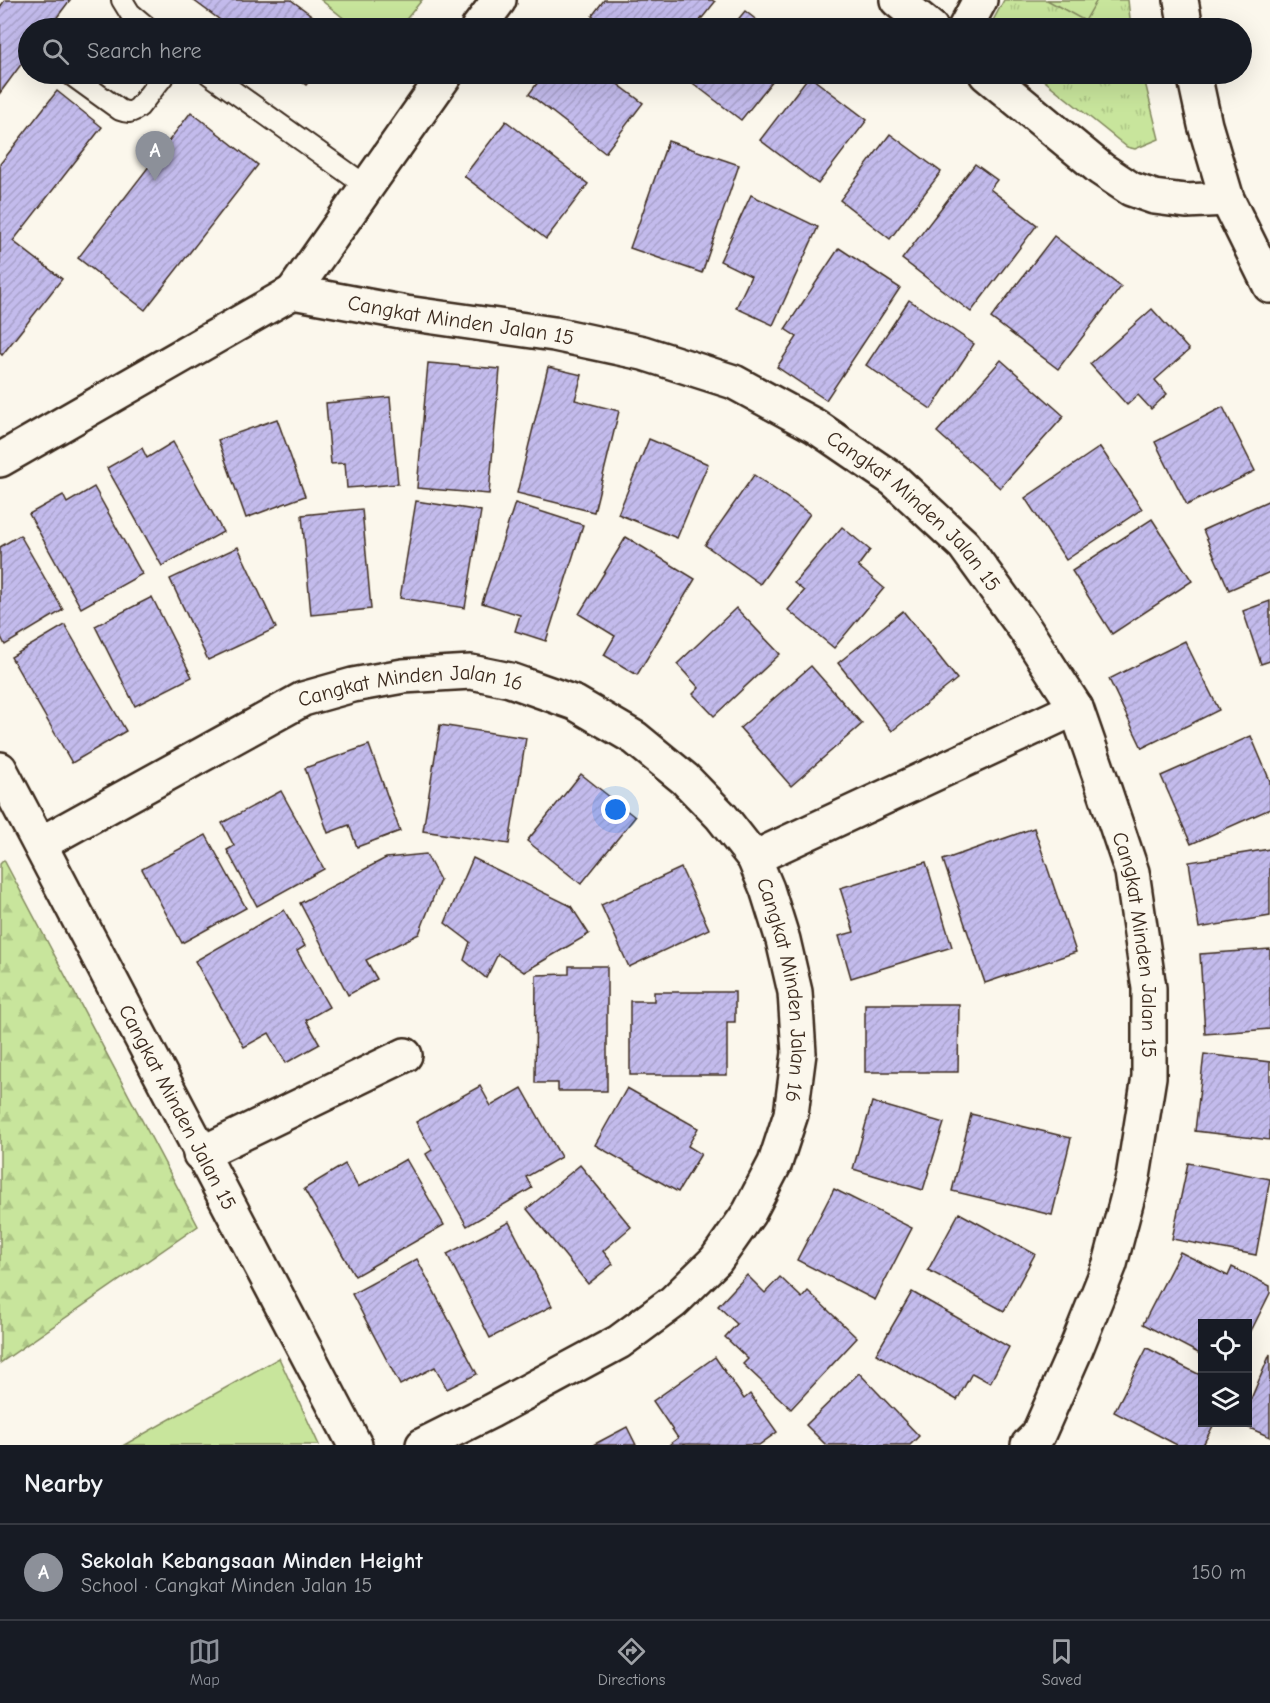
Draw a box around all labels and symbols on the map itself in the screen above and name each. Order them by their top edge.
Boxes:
pin: A [136,132,174,181]
street label: Cangkat Minden Jalan 15 [346,290,576,350]
street label: Cangkat Minden Jalan 15 [822,426,1006,596]
street label: Cangkat Minden Jalan 16 [295,660,527,712]
your location [601,795,630,824]
street label: Cangkat Minden Jalan 15 [1107,829,1161,1058]
street label: Cangkat Minden Jalan 16 [752,874,811,1104]
street label: Cangkat Minden Jalan 15 [114,1000,241,1214]

